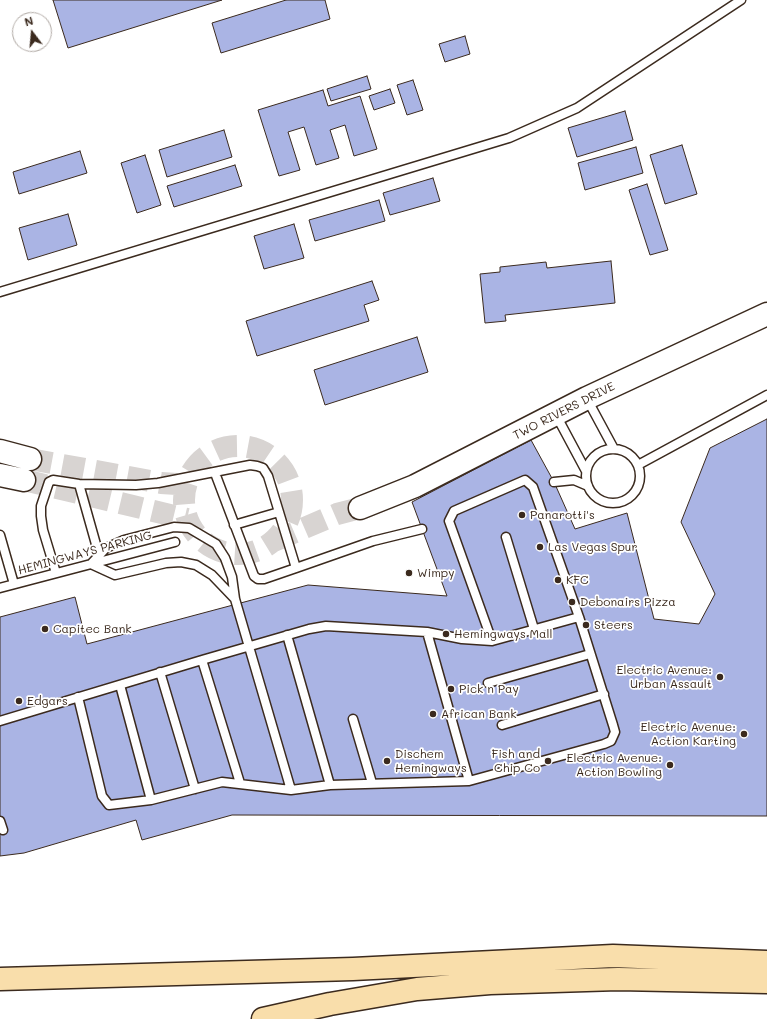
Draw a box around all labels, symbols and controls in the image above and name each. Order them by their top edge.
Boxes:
north arrow [12,12,52,52]
text: N [23,13,35,29]
street label: TWO RIVERS DRIVE [511,379,617,443]
place label: Panarotti's [530,508,595,522]
marker: Panarotti's [517,510,527,520]
street label: HEMINGWAYS PARKING [17,528,153,578]
place label: Las Vegas Spur [548,540,637,554]
marker: Las Vegas Spur [535,542,545,552]
place label: Wimpy [417,566,454,580]
marker: Wimpy [404,568,414,578]
place label: KFC [566,573,589,587]
marker: KFC [553,575,563,585]
place label: Debonairs Pizza [580,595,676,609]
marker: Debonairs Pizza [567,597,577,607]
place label: Steers [594,618,633,632]
marker: Steers [581,620,591,630]
place label: Capitec Bank [53,622,132,636]
marker: Capitec Bank [40,624,50,634]
place label: Hemingways Mall [454,627,553,641]
marker: Hemingways Mall [441,629,451,639]
place label: Electric Avenue: Urban Assault [617,663,712,691]
marker: Electric Avenue: Urban Assault [715,672,725,682]
place label: Pick n Pay [459,682,519,696]
marker: Pick n Pay [446,684,456,694]
place label: Edgars [27,694,68,708]
marker: Edgars [14,696,24,706]
place label: African Bank [441,707,517,721]
marker: African Bank [428,709,438,719]
place label: Electric Avenue: Action Karting [641,720,736,748]
marker: Electric Avenue: Action Karting [739,729,749,739]
place label: Dischem Hemingways [395,747,467,775]
place label: Fish and Chip Co [491,747,540,775]
place label: Electric Avenue: Action Bowling [567,751,662,779]
marker: Dischem Hemingways [382,756,392,766]
marker: Fish and Chip Co [543,756,553,766]
marker: Electric Avenue: Action Bowling [665,760,675,770]

